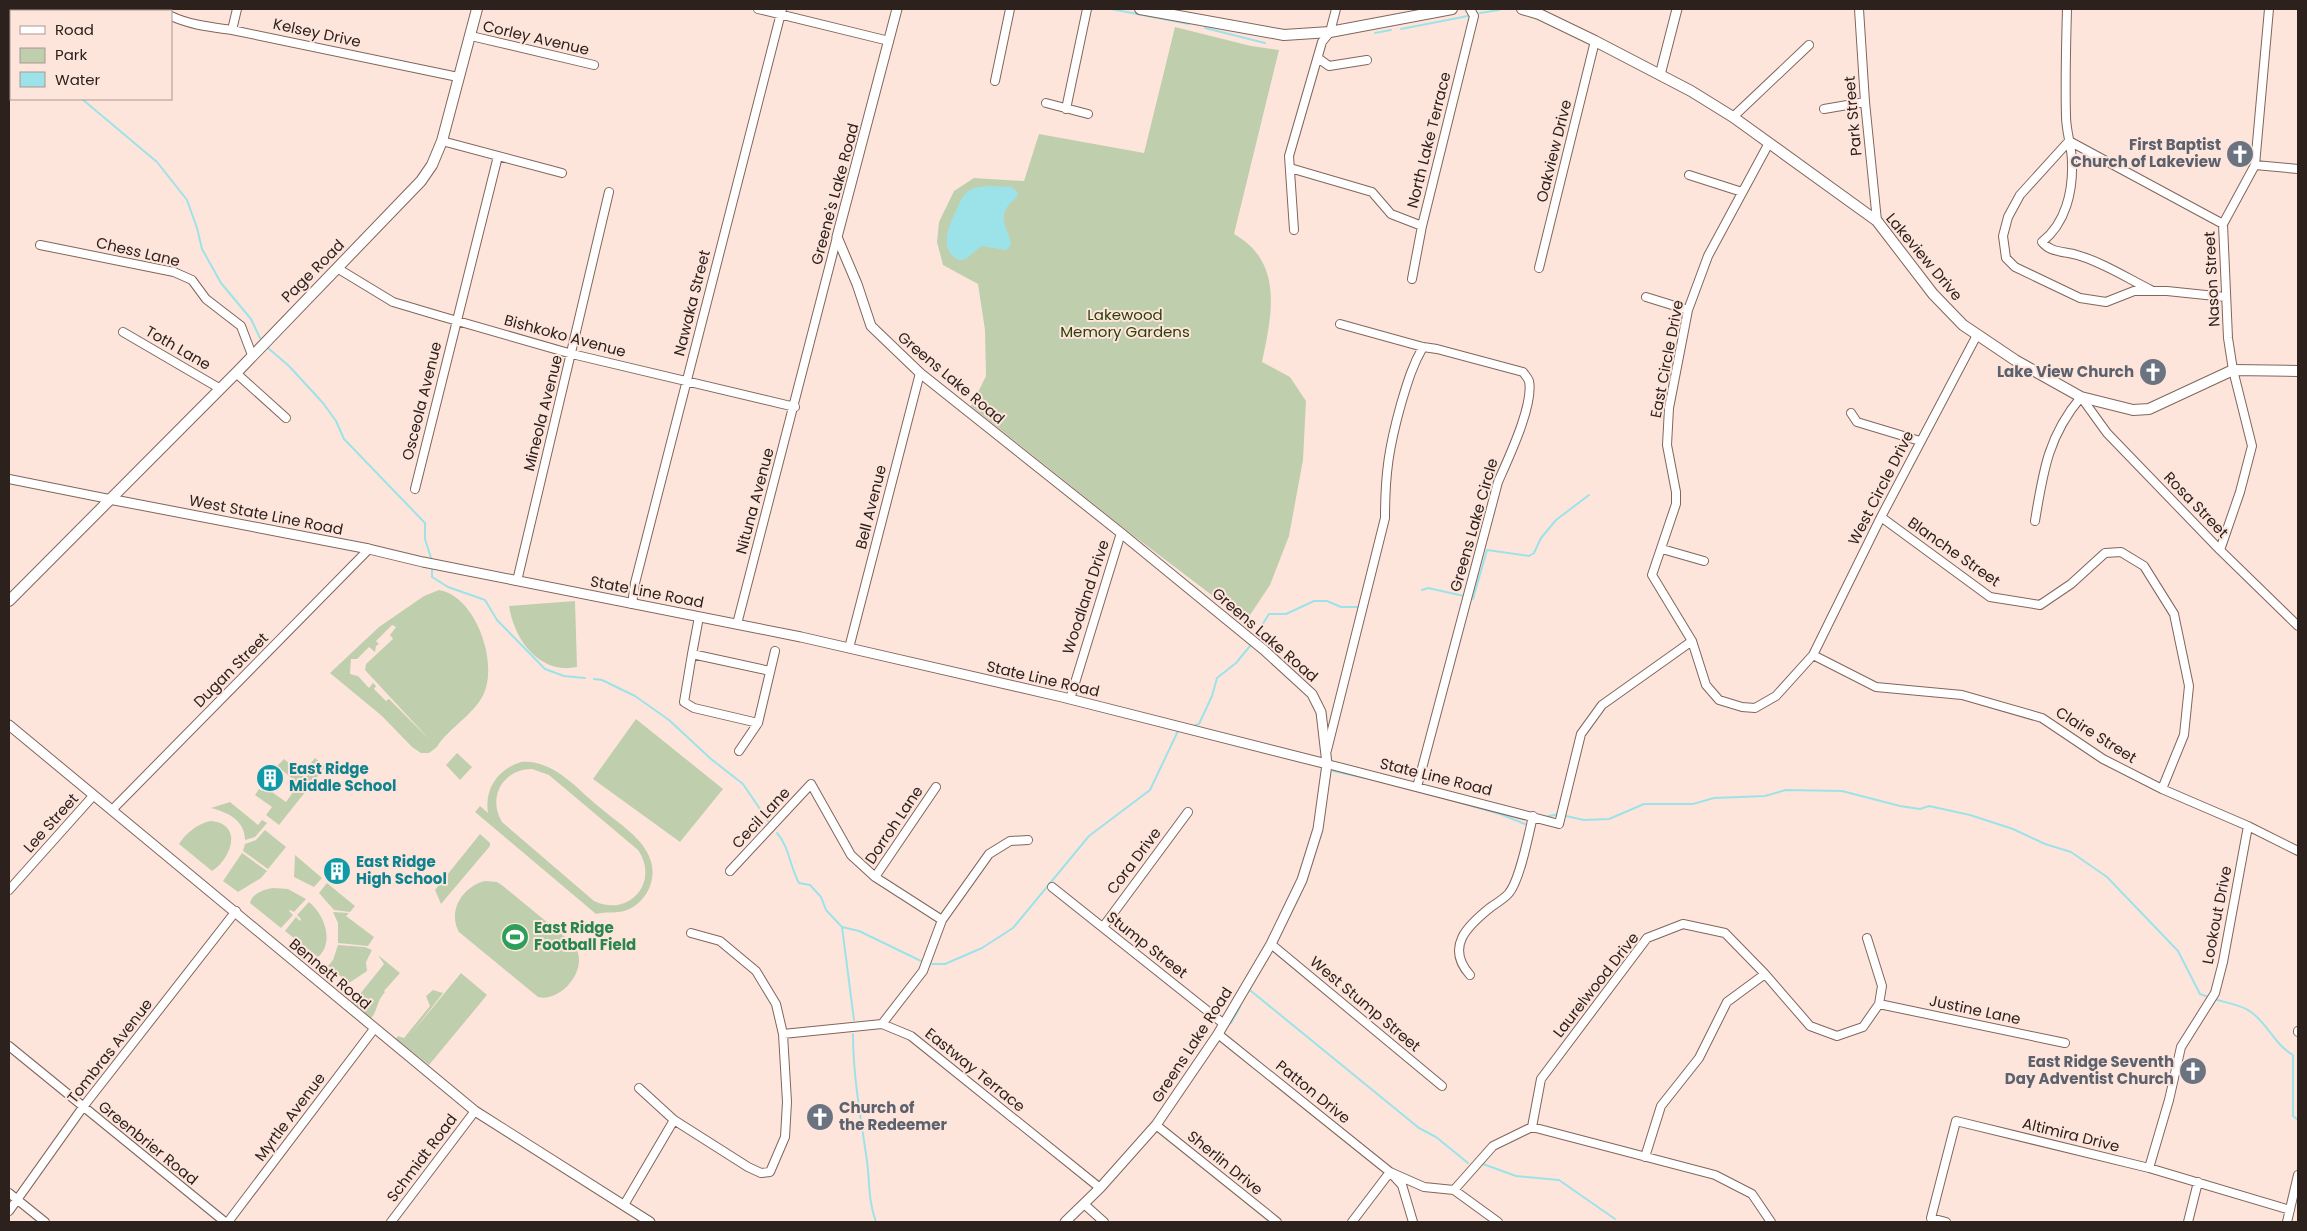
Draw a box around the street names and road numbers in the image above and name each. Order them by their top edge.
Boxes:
street label: Kelsey Drive [271,13,363,52]
street label: Corley Avenue [481,15,591,60]
street label: North Lake Terrace [1401,70,1456,210]
street label: Park Street [1839,75,1866,157]
street label: Oakview Drive [1531,97,1576,204]
street label: Greene's Lake Road [806,121,864,267]
street label: Lakeview Drive [1881,208,1967,305]
street label: Nason Street [2199,231,2224,327]
street label: Chess Lane [94,232,182,271]
street label: Page Road [276,234,349,307]
street label: Nawaka Street [668,247,715,358]
street label: East Circle Drive [1645,298,1688,420]
street label: Bishkoko Avenue [502,309,628,362]
street label: Toth Lane [142,320,215,375]
street label: Greens Lake Road [893,327,1009,429]
street label: Osceola Avenue [397,339,446,463]
street label: Mineola Avenue [518,352,567,473]
street label: West Circle Drive [1843,427,1918,549]
street label: Nituna Avenue [730,445,779,556]
street label: Greens Lake Circle [1444,456,1503,594]
street label: Bell Avenue [850,463,891,551]
street label: Rosa Street [2159,467,2233,542]
street label: West State Line Road [187,489,345,540]
street label: Blanche Street [1904,512,2005,591]
street label: Woodland Drive [1057,537,1114,657]
street label: State Line Road [589,570,706,613]
street label: Greens Lake Road [1208,583,1323,686]
street label: Dugan Street [189,628,273,712]
street label: State Line Road [985,655,1102,702]
street label: Claire Street [2052,701,2141,768]
street label: State Line Road [1378,752,1495,801]
street label: Dorroh Lane [860,781,927,868]
street label: Cecil Lane [727,782,795,853]
street label: Lee Street [18,789,83,857]
street label: Cora Drive [1102,823,1166,898]
street label: Lookout Drive [2197,864,2236,966]
street label: Stump Street [1102,906,1192,983]
street label: Laurelwood Drive [1548,928,1643,1042]
street label: Bennett Road [285,933,376,1014]
street label: West Stump Street [1305,951,1425,1056]
street label: Greens Lake Road [1146,983,1237,1107]
street label: Justine Lane [1927,990,2023,1029]
street label: Tombras Avenue [62,994,157,1107]
street label: Eastway Terrace [921,1023,1030,1117]
street label: Patton Drive [1272,1055,1355,1128]
street label: Myrtle Avenue [249,1068,330,1165]
street label: Greenbrier Road [94,1096,203,1189]
street label: Schmidt Road [382,1109,462,1206]
street label: Altimira Drive [2020,1112,2122,1157]
street label: Sherlin Drive [1183,1126,1268,1200]

